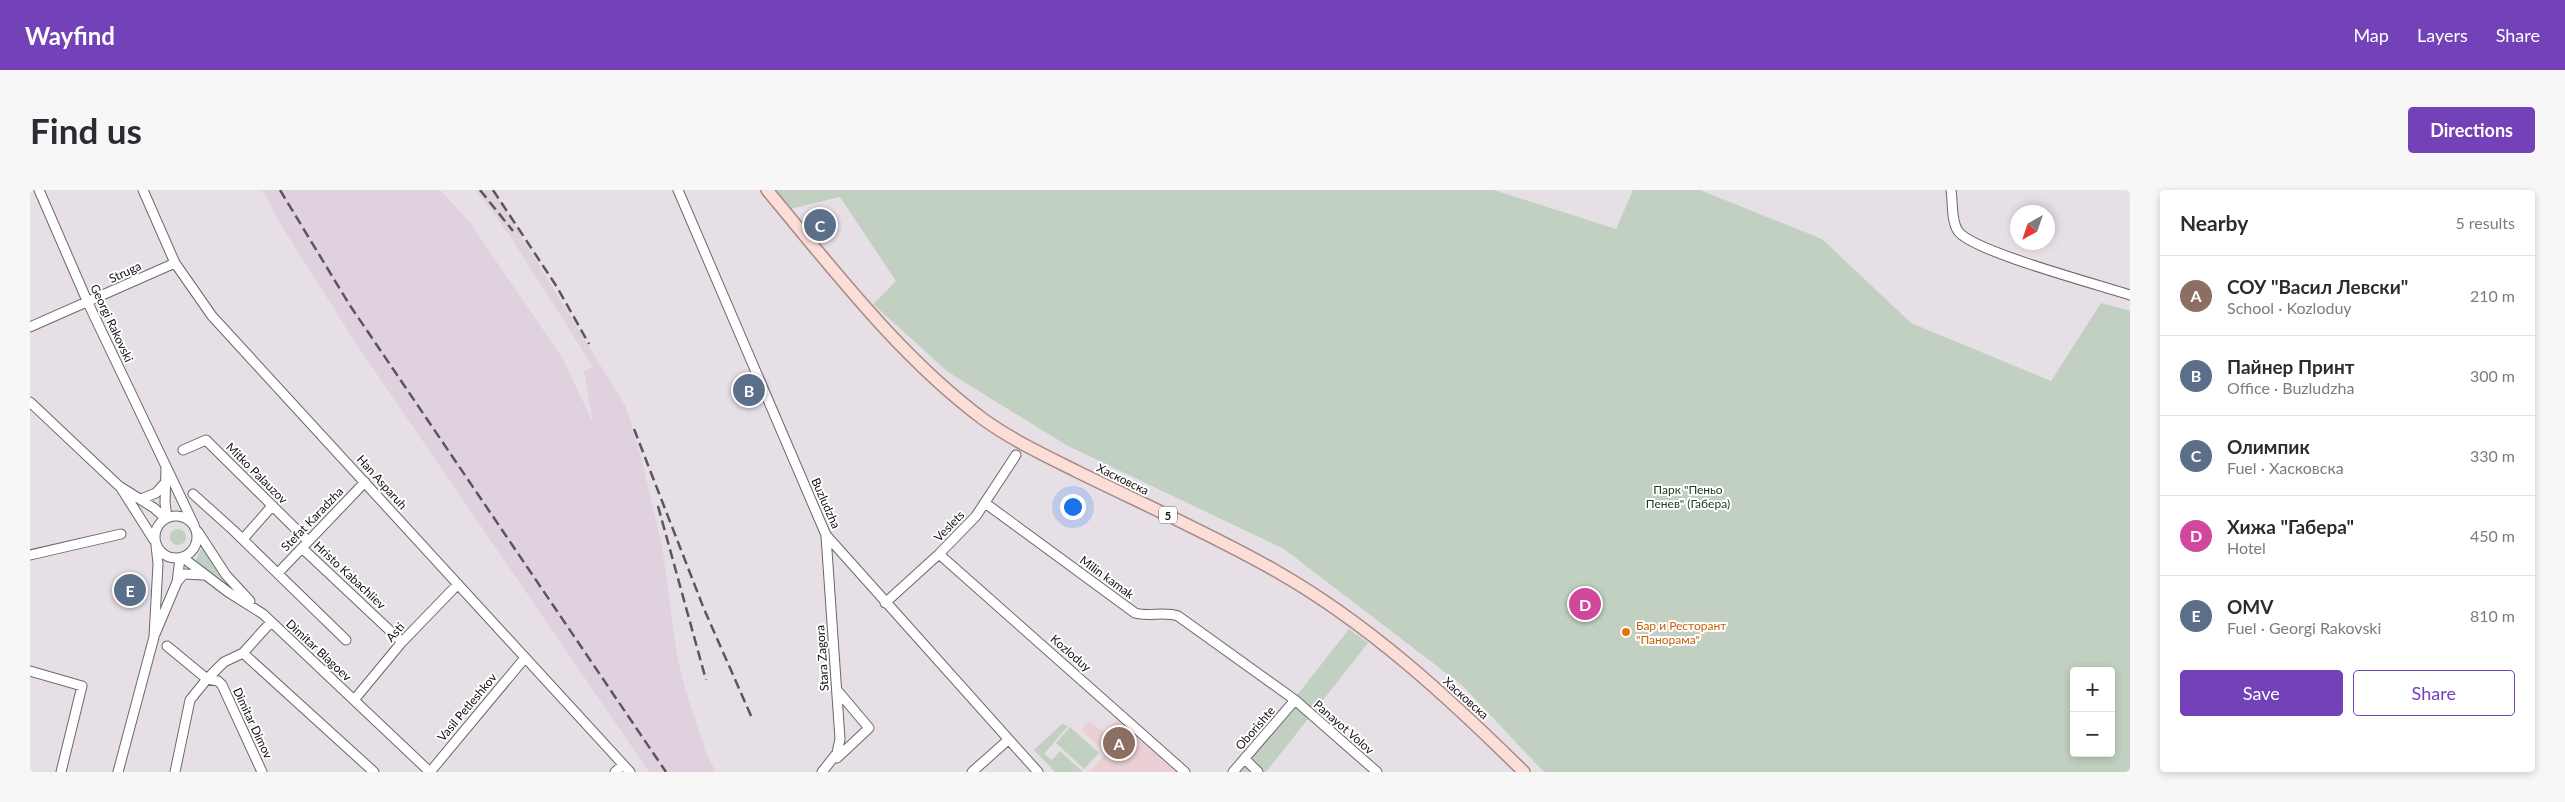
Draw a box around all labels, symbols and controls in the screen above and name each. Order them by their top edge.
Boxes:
text: Wayfind [25,21,115,50]
text: Map [2353,24,2389,46]
text: Layers [2417,24,2468,46]
text: Share [2496,24,2540,46]
button: Directions [2408,107,2535,153]
text: Find us [30,109,142,151]
north arrow [2010,205,2055,250]
pin: C [804,206,836,244]
text: Nearby [2180,210,2248,235]
text: 5 results [2455,213,2515,232]
street label: Struga [107,258,144,286]
text: СОУ "Васил Левски" [2227,275,2408,298]
street label: Georgi Rakovski [87,282,137,364]
text: A [2190,286,2202,305]
text: 210 m [2470,286,2515,305]
text: School · Kozloduy [2227,298,2352,317]
text: Пайнер Принт [2227,355,2354,378]
text: B [2191,366,2201,385]
text: 300 m [2470,366,2515,385]
pin: B [733,371,765,409]
text: Office · Buzludzha [2227,378,2354,397]
text: Олимпик [2227,435,2310,458]
street label: Mitko Palauzov [223,439,291,507]
text: C [2191,446,2201,465]
text: 330 m [2470,446,2515,465]
street label: Han Asparuh [354,452,410,512]
text: Fuel · Хасковска [2227,458,2344,477]
street label: Хасковска [1095,460,1151,498]
street label: Buzludzha [808,475,844,531]
park label: Парк "Пеньо Пенев" (Габера) [1646,482,1730,511]
street label: Stefat Karadzha [278,484,346,554]
your location [1060,494,1086,520]
road number: 5 [1159,506,1177,524]
street label: Veslets [931,507,967,545]
text: Хижа "Габера" [2227,515,2354,538]
text: D [2190,526,2202,545]
text: 450 m [2470,526,2515,545]
street label: Hristo Kabachliev [311,538,390,613]
text: Hotel [2227,538,2266,557]
street label: Milin kamak [1077,552,1138,602]
pin: E [114,571,146,609]
pin: D [1569,585,1601,623]
text: OMV [2227,595,2274,618]
text: E [2191,606,2201,625]
text: 810 m [2470,606,2515,625]
street label: Dimitar Blagoev [283,616,355,685]
place label: Бар и Ресторант "Панорама" [1636,618,1726,647]
text: Fuel · Georgi Rakovski [2227,618,2381,637]
street label: Asti [382,619,408,645]
street label: Stara Zagora [812,624,832,692]
marker: Бар и Ресторант "Панорама" [1620,626,1632,638]
street label: Kozloduy [1048,631,1095,675]
map controls [2070,667,2115,757]
button: + [2070,667,2115,712]
street label: Vasil Petleshkov [434,669,500,744]
button: Save [2180,670,2343,716]
button: Share [2353,670,2515,716]
street label: Хасковска [1440,674,1492,722]
street label: Dimitar Dimov [230,685,276,762]
street label: Panayot Volov [1311,697,1378,758]
street label: Oborishte [1232,703,1278,753]
button: − [2070,712,2115,757]
pin: A [1103,724,1135,762]

